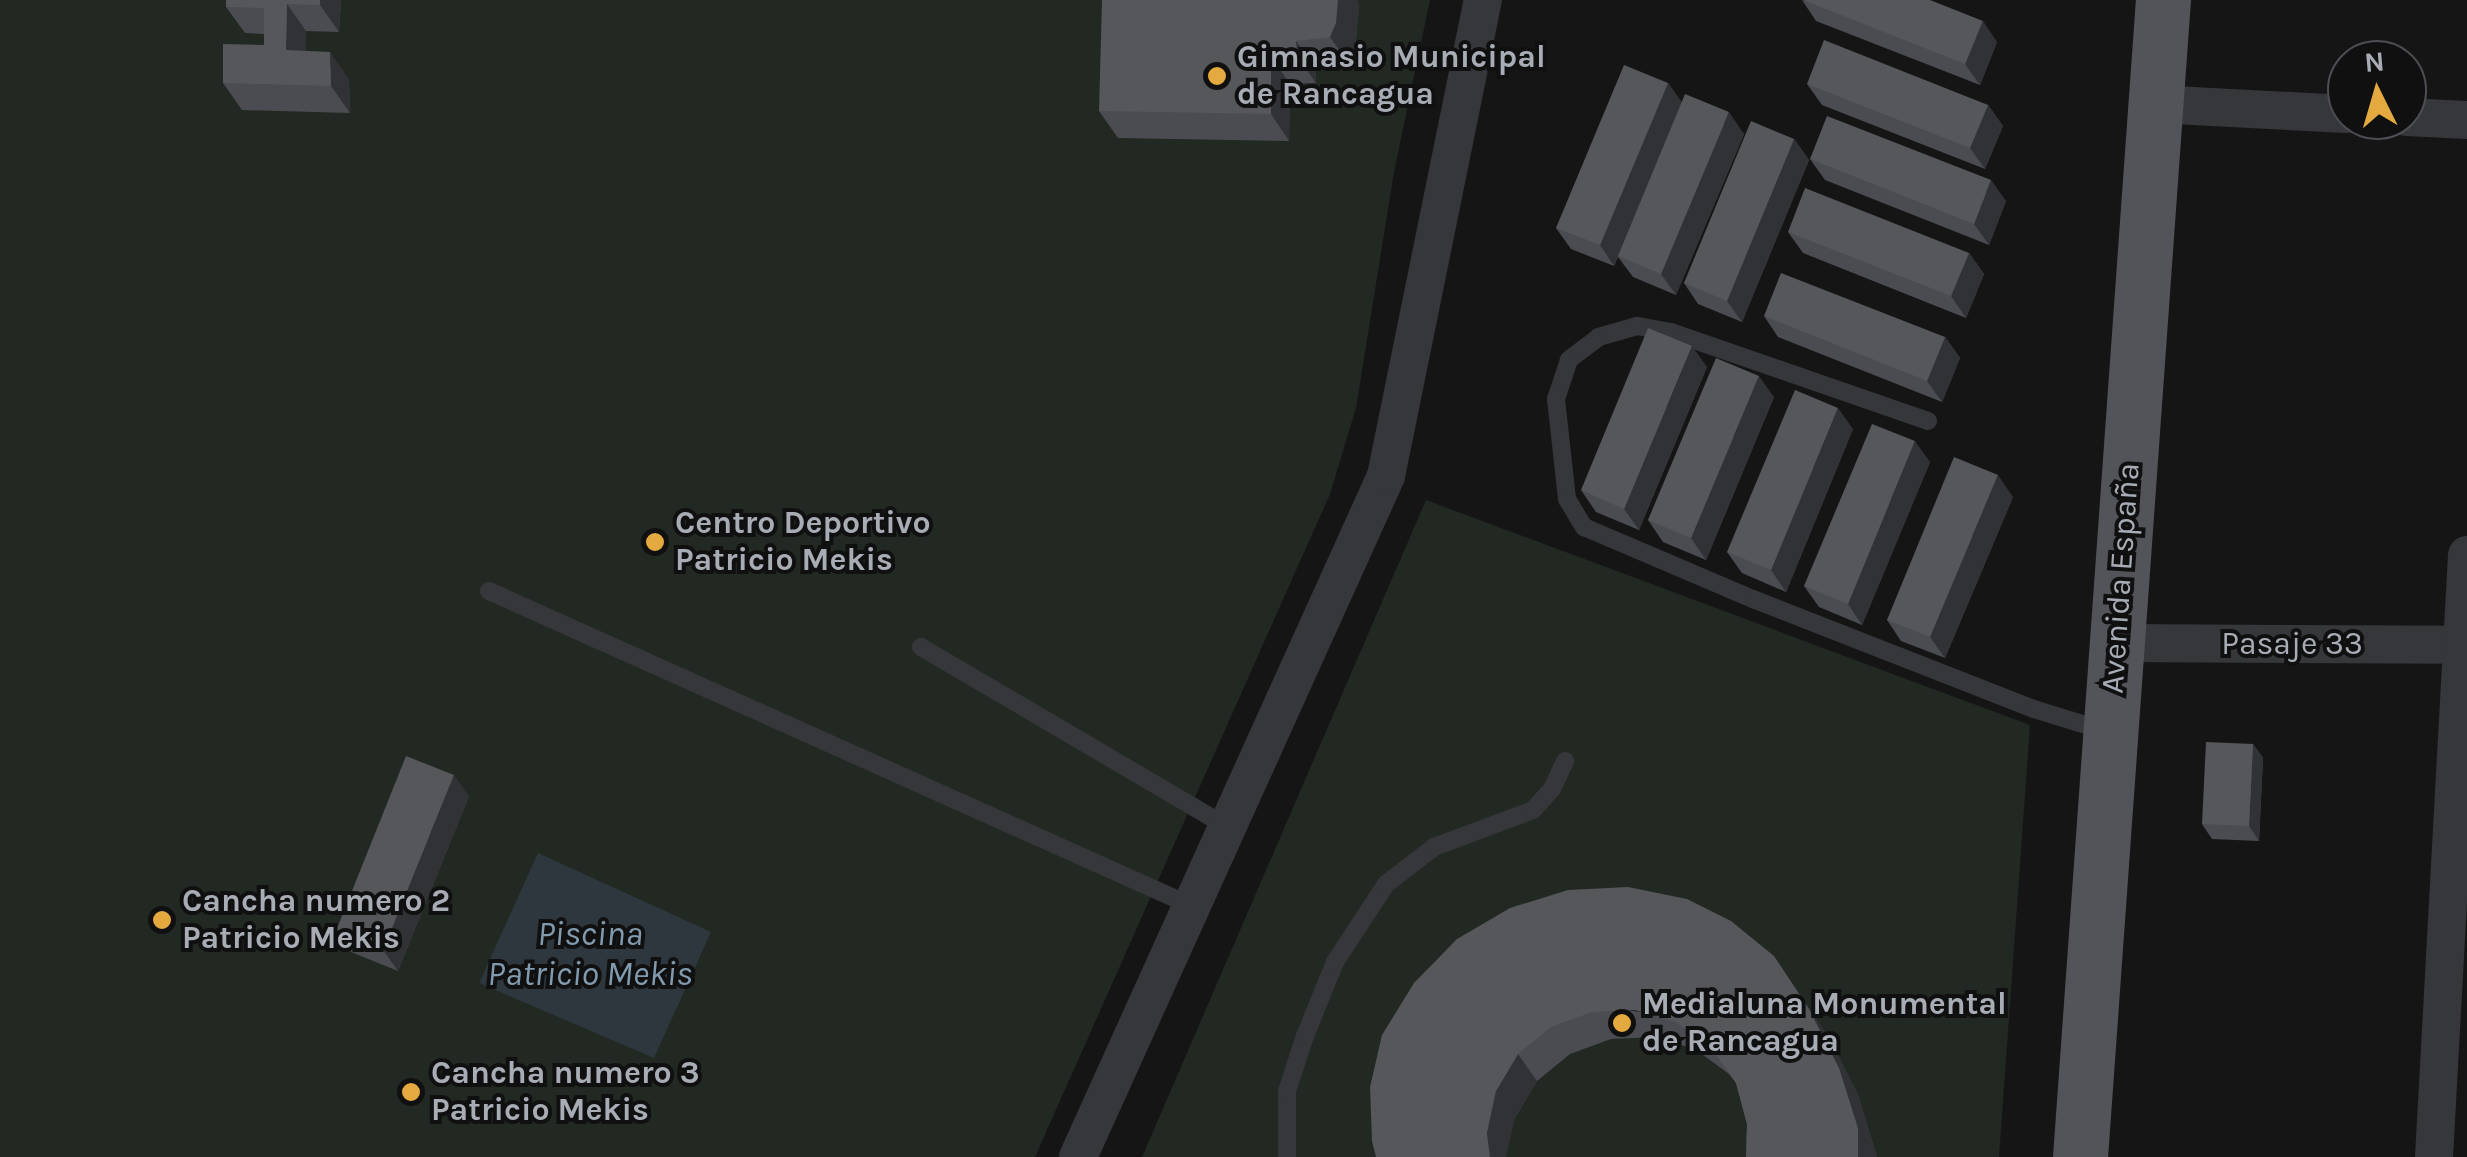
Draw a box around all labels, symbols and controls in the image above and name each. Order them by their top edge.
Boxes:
place label: Gimnasio Municipal de Rancagua [1237,39,1546,114]
north arrow [2327,40,2427,140]
text: N [2363,44,2386,79]
marker: Gimnasio Municipal de Rancagua [1206,65,1228,87]
street label: Avenida España [2094,461,2148,695]
place label: Centro Deportivo Patricio Mekis [675,505,931,580]
marker: Centro Deportivo Patricio Mekis [644,531,666,553]
street label: Pasaje 33 [2221,625,2363,663]
place label: Cancha numero 2 Patricio Mekis [182,883,450,958]
marker: Cancha numero 2 Patricio Mekis [151,909,173,931]
water label: Piscina Patricio Mekis [487,913,693,995]
place label: Medialuna Monumental de Rancagua [1642,986,2007,1061]
marker: Medialuna Monumental de Rancagua [1611,1012,1633,1034]
place label: Cancha numero 3 Patricio Mekis [431,1055,700,1130]
marker: Cancha numero 3 Patricio Mekis [400,1081,422,1103]

